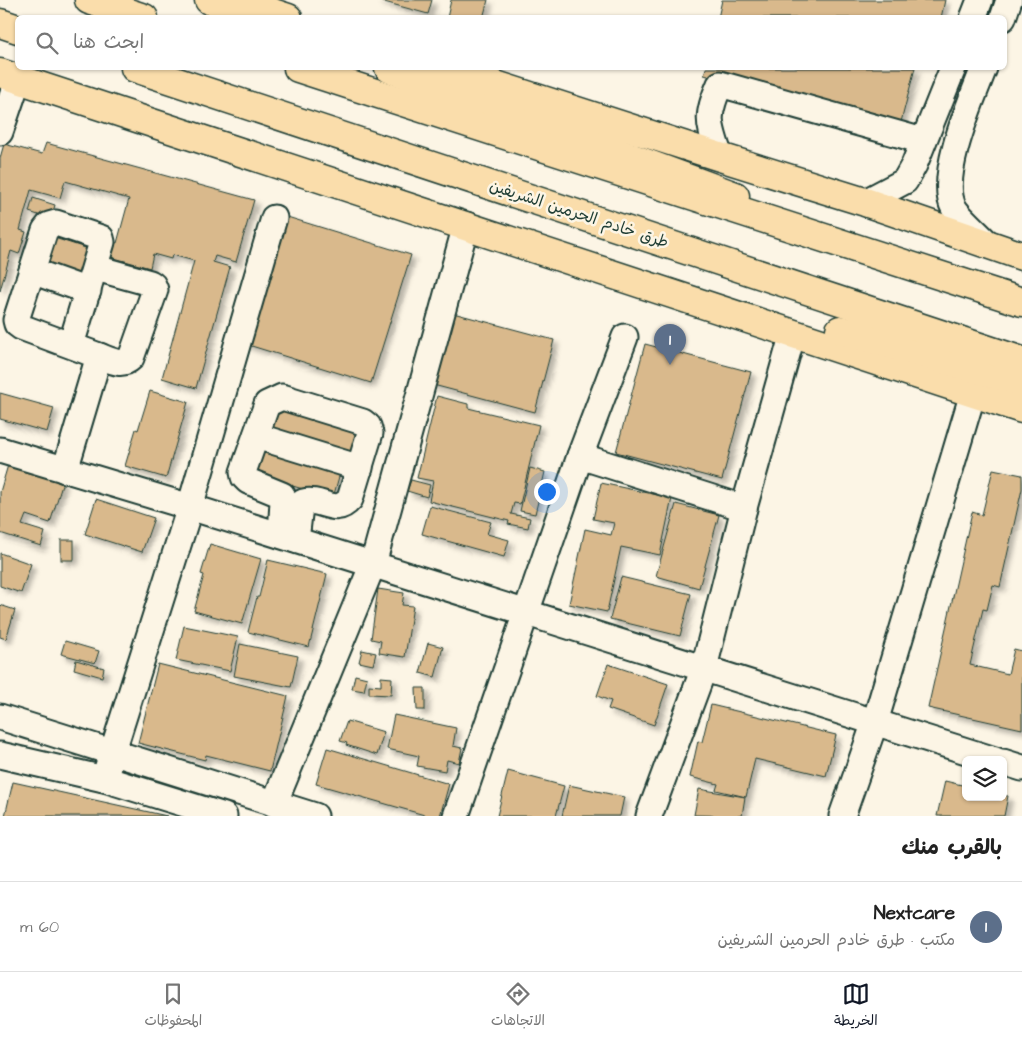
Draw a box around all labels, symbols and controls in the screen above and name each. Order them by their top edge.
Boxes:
search box [15,15,1007,70]
icon: search [33,29,61,57]
text: ابحث هنا [73,29,144,56]
street label: طرق خادم الحرمين الشريفين [486,175,671,254]
pin: 1 [654,324,686,365]
your location [534,479,560,505]
map controls [962,756,1007,801]
button: layers [962,756,1007,801]
text: بالقرب منك [901,833,1002,862]
text: Nextcare [874,900,955,927]
text: 60 m [20,916,59,938]
text: 1 [985,916,987,938]
text: مكتب · طرق خادم الحرمين الشريفين [718,929,955,951]
tab: المحفوظات [144,980,202,1033]
tab: الاتجاهات [491,980,545,1033]
tab: الخريطة [834,980,878,1033]

